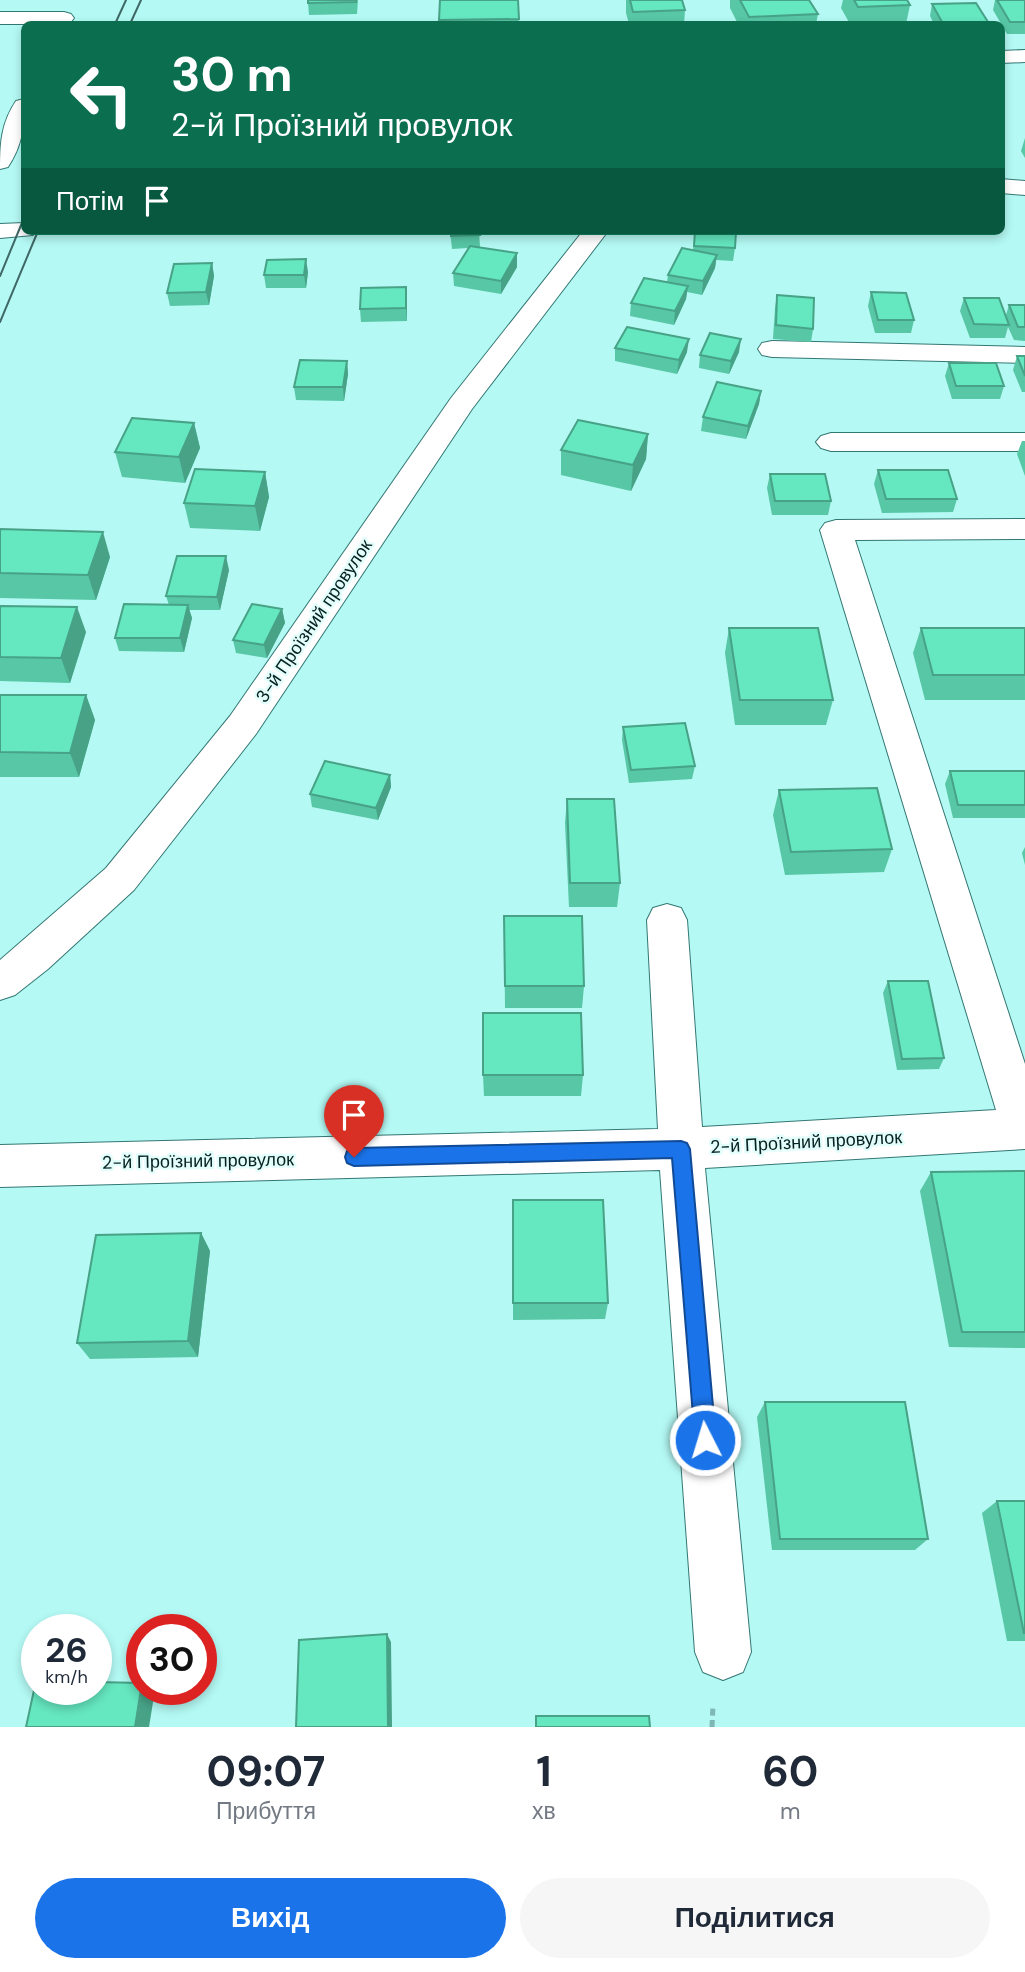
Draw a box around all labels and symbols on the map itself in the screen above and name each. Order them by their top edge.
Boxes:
street label: 3-й Проїзний провулок [250,534,378,707]
pin [324,1085,384,1157]
street label: 2-й Проїзний провулок [709,1125,903,1159]
street label: 2-й Проїзний провулок [102,1147,294,1175]
position arrow [668,1403,742,1477]
speed limit sign: 30 [126,1614,217,1705]

